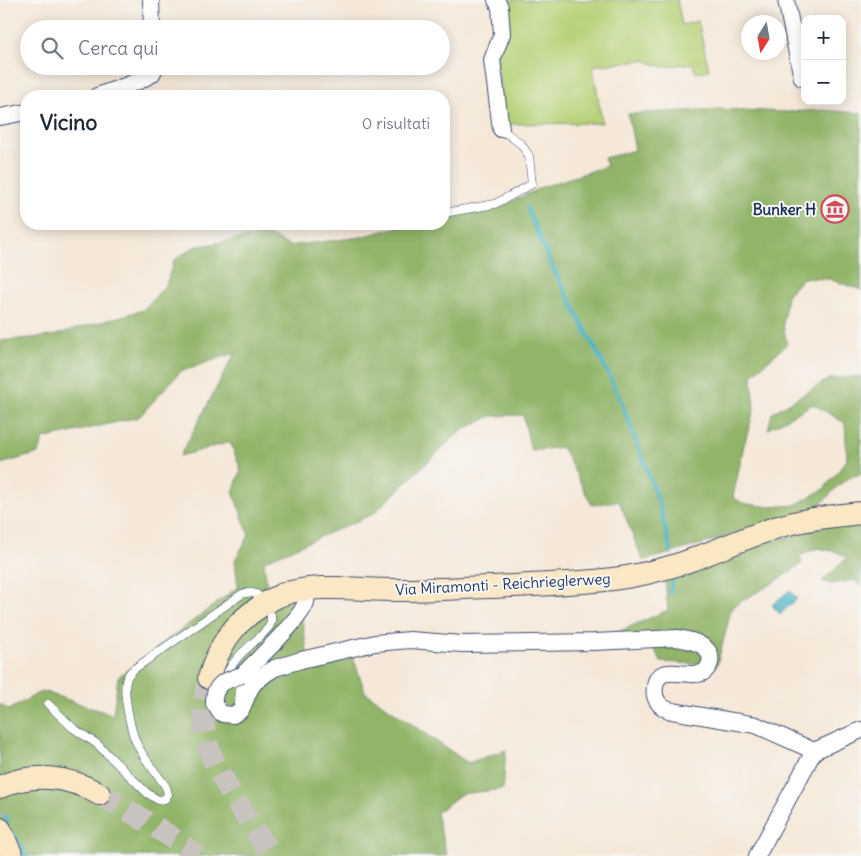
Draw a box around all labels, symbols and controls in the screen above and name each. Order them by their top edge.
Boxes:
north arrow [741,15,786,60]
map controls [801,15,846,105]
button: + [801,15,846,60]
search box [20,20,450,75]
icon: search [38,34,66,62]
text: Cerca qui [78,36,159,60]
button: − [801,60,846,105]
text: Vicino [40,109,97,136]
text: 0 risultati [362,113,430,133]
museum icon: Bunker H [820,194,850,224]
place label: Bunker H [753,200,816,219]
street label: Via Miramonti - Reichrieglerweg [395,569,611,599]

